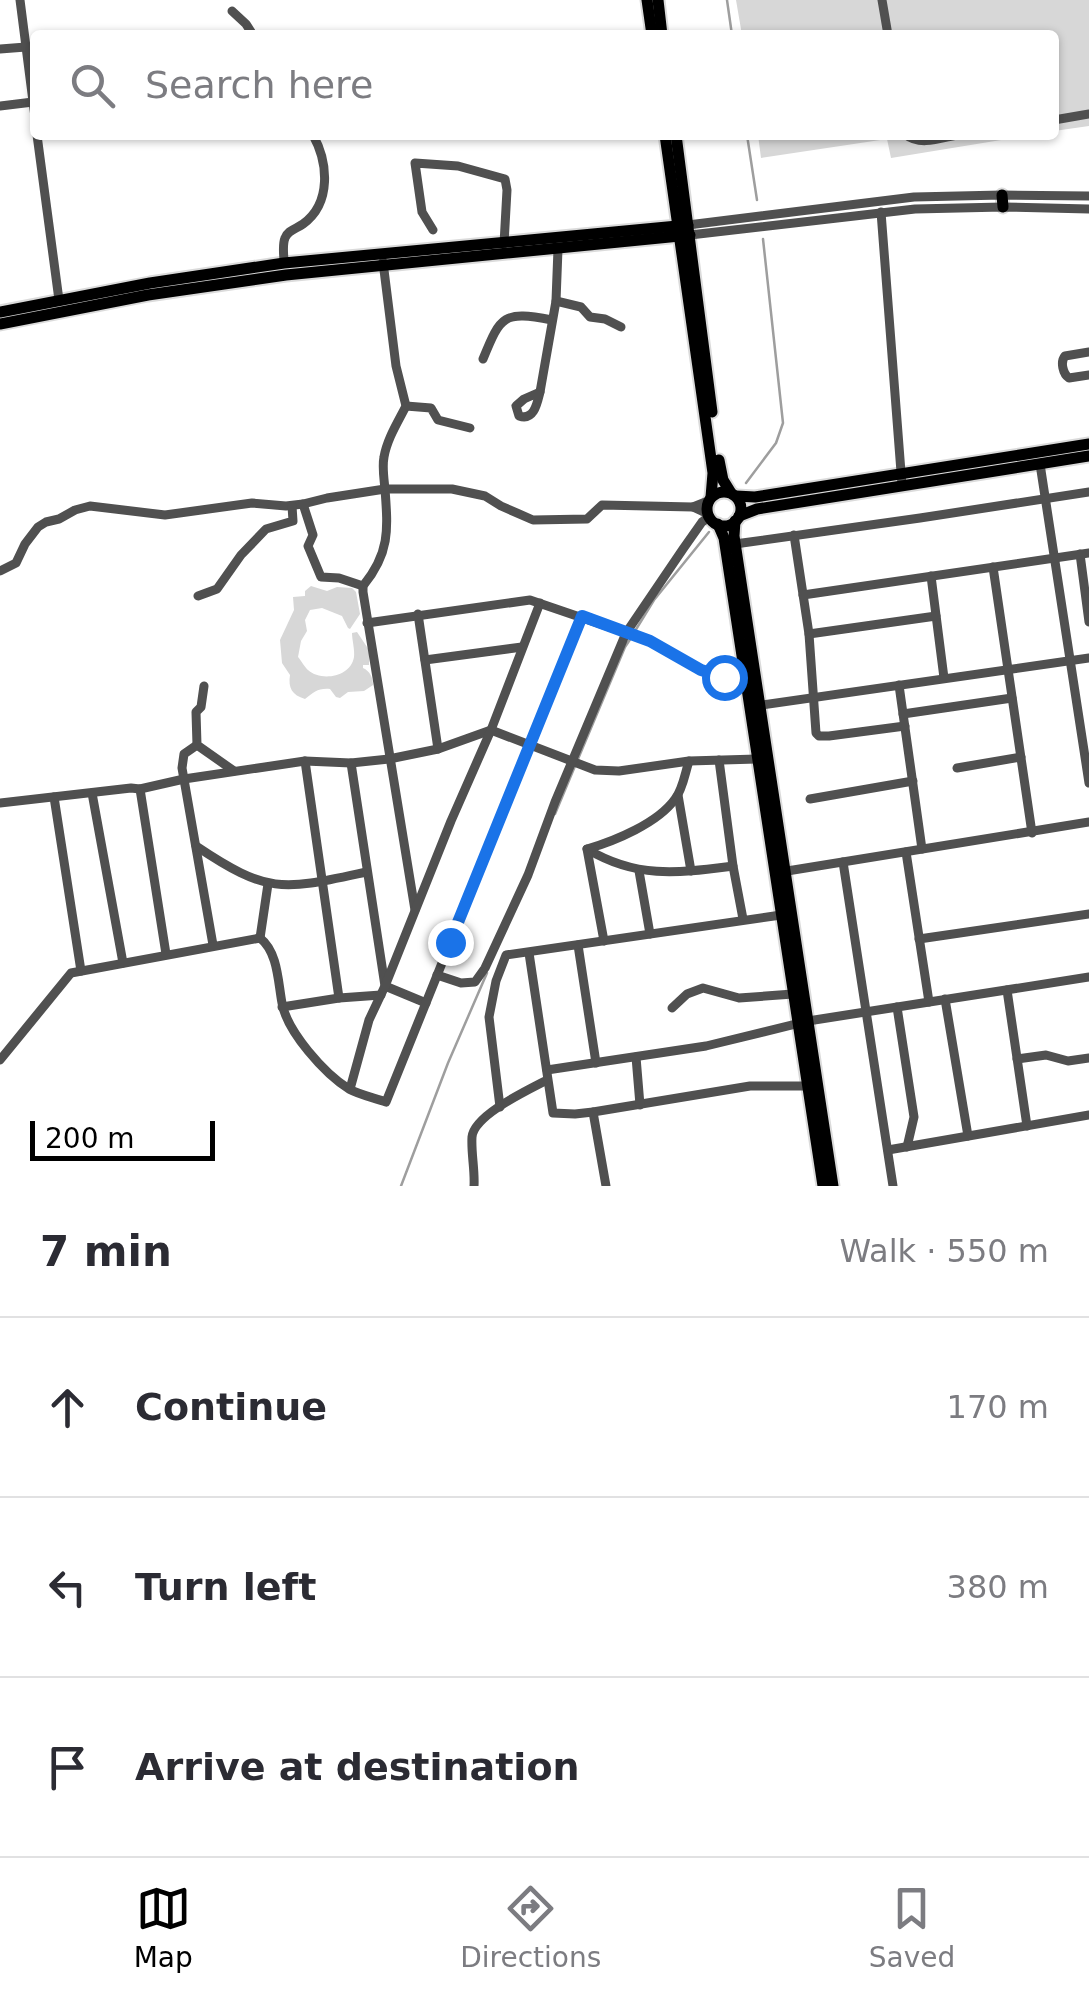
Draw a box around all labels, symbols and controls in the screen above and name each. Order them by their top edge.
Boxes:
search box [30,30,1059,140]
icon: search [65,58,120,113]
text: Search here [145,63,373,107]
route start [702,655,748,701]
route end [428,920,474,966]
scale bar [30,1116,215,1160]
text: 200 m [45,1122,135,1155]
text: 7 min [40,1227,172,1276]
text: Walk · 550 m [839,1232,1049,1270]
icon: ahead [40,1380,95,1435]
text: Continue [135,1385,327,1429]
text: 170 m [947,1388,1049,1426]
icon: left [40,1560,95,1615]
text: Turn left [135,1565,316,1609]
text: 380 m [947,1568,1049,1606]
icon: arrive [40,1740,95,1795]
text: Arrive at destination [135,1745,580,1789]
tab: Map [134,1881,193,1974]
tab: Directions [460,1881,601,1974]
tab: Saved [869,1881,955,1974]

